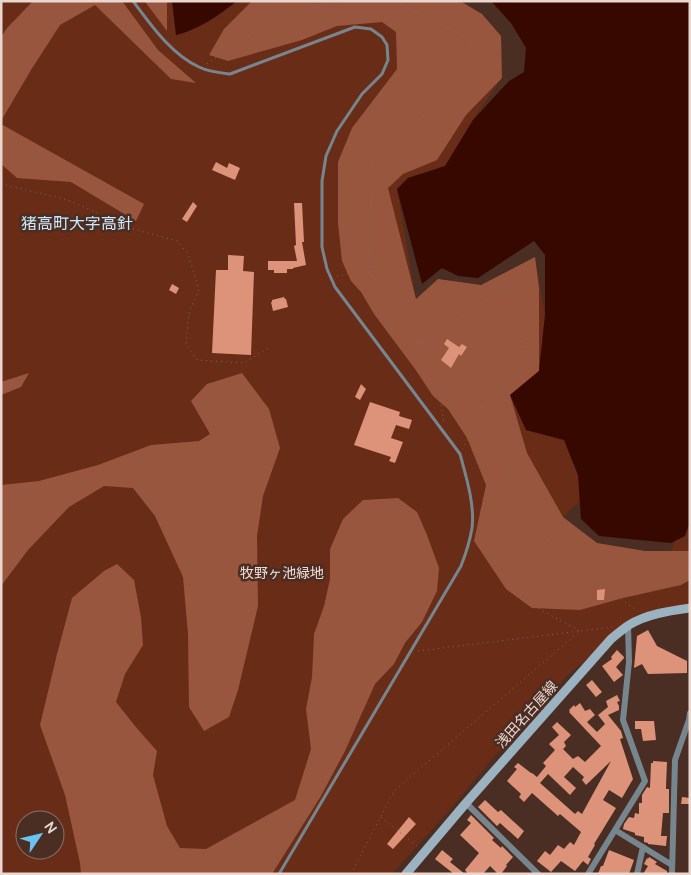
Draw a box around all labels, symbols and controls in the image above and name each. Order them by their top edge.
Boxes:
district label: 猪高町大字高針 [21,212,133,234]
park label: 牧野ヶ池緑地 [240,563,324,582]
street label: 浅田名古屋線 [491,676,561,752]
north arrow [15,810,65,860]
text: N [40,818,62,837]

